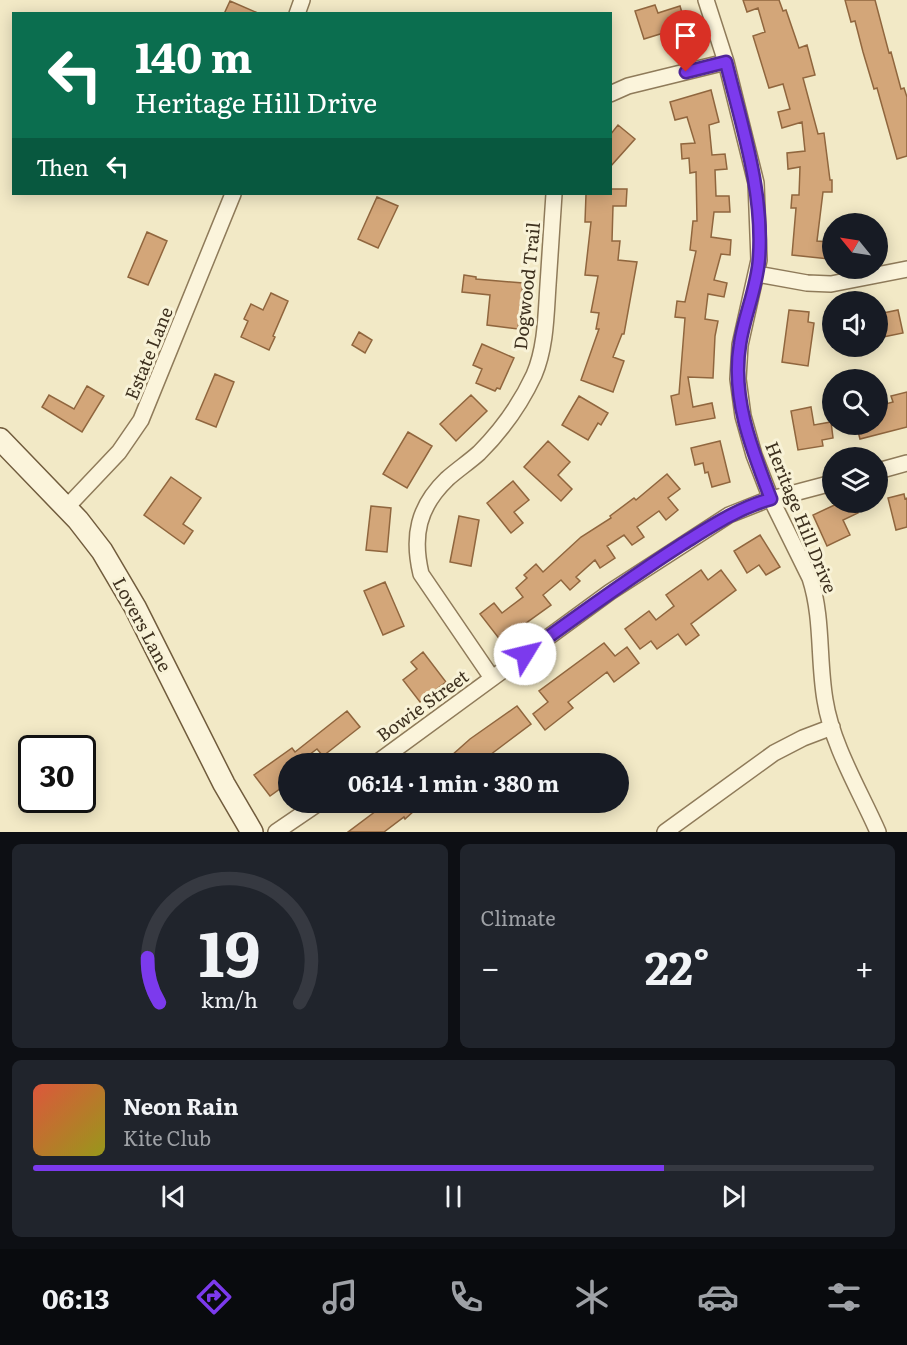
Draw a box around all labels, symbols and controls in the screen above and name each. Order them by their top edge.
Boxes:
pin [660,10,711,72]
icon: arrive [669,19,702,52]
text: 140 m [135,24,252,86]
icon: left [36,36,114,114]
text: Heritage Hill Drive [135,81,377,121]
text: Then [36,150,89,183]
icon: left [101,150,134,183]
north arrow [822,213,888,279]
map controls [822,213,888,513]
street label: Dogwood Trail [506,221,546,351]
button: sound [822,291,888,357]
street label: Estate Lane [117,303,179,403]
button: search [822,369,888,435]
street label: Heritage Hill Drive [759,437,845,597]
button: layers [822,447,888,513]
street label: Lovers Lane [107,572,179,676]
position arrow [493,622,557,686]
street label: Bowie Street [370,662,474,748]
speed limit sign: 30 [18,735,96,813]
text: 06:14 · 1 min · 380 m [348,766,559,799]
text: Climate [481,902,556,932]
text: 19 [199,904,261,996]
text: 22° [645,932,710,999]
text: − [481,941,500,990]
text: + [855,941,874,990]
text: km/h [201,983,258,1015]
text: Neon Rain [123,1089,239,1122]
text: Kite Club [123,1122,211,1152]
icon: previous [157,1180,190,1213]
icon: pause [437,1180,470,1213]
icon: next [717,1180,750,1213]
icon: directions [193,1276,235,1318]
icon: music [319,1276,361,1318]
icon: phone [445,1276,487,1318]
icon: climate [571,1276,613,1318]
icon: car [697,1276,739,1318]
icon: filters [823,1276,865,1318]
text: 06:13 [42,1277,109,1317]

